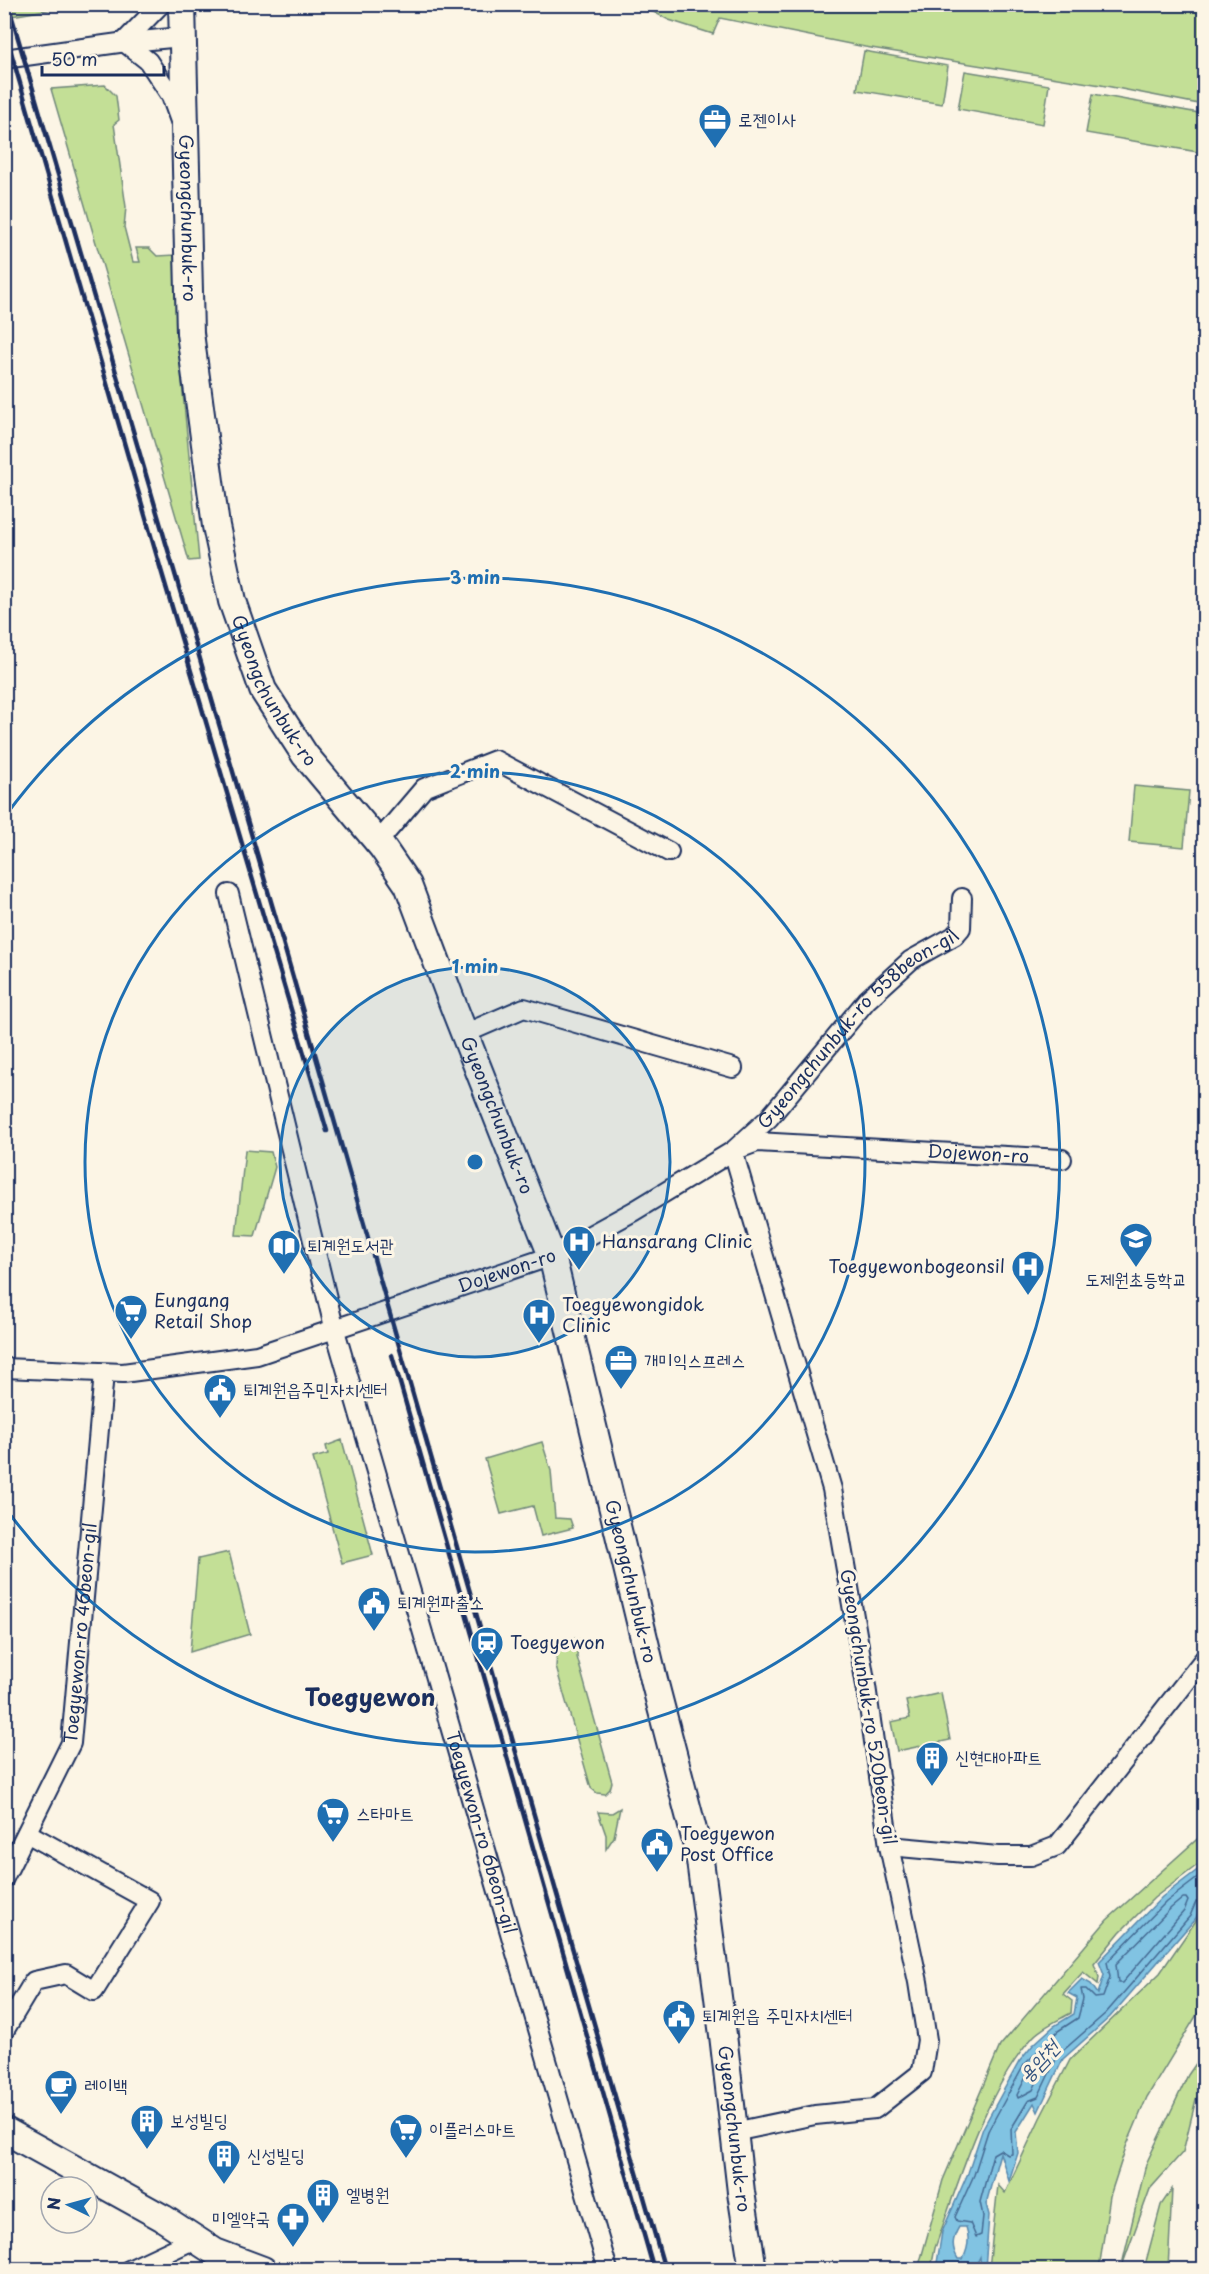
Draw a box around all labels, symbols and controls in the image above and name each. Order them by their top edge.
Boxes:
scale bar [42,39,164,77]
text: 50 m [51,45,98,72]
office icon: 로젠이사 [697,102,733,149]
place label: 로젠이사 [738,105,796,132]
street label: Gyeongchunbuk-ro [173,134,204,302]
text: 3 min [450,563,500,590]
street label: Gyeongchunbuk-ro [226,611,324,772]
text: 2 min [450,757,500,784]
street label: Gyeongchunbuk-ro 558beon-gil [751,923,966,1134]
text: 1 min [452,952,498,979]
street label: Gyeongchunbuk-ro [455,1032,541,1198]
street label: Dojewon-ro [927,1137,1030,1169]
centre of rings [465,1152,485,1172]
school or university icon: 도제원초등학교 [1118,1221,1154,1268]
hospital icon: Hansarang Clinic [561,1224,597,1271]
place label: Hansarang Clinic [602,1227,752,1254]
library icon: 퇴계원도서관 [266,1228,302,1275]
place label: 퇴계원도서관 [307,1231,394,1258]
street label: Dojewon-ro [454,1241,559,1299]
hospital icon: Toegyewonbogeonsil [1010,1249,1046,1296]
place label: Toegyewonbogeonsil [828,1252,1005,1279]
place label: 도제원초등학교 [1085,1265,1187,1292]
place label: Eungang Retail Shop [154,1286,252,1334]
place label: Toegyewongidok Clinic [562,1290,704,1338]
supermarket icon: Eungang Retail Shop [113,1293,149,1340]
hospital icon: Toegyewongidok Clinic [521,1297,557,1344]
office icon: 개미익스프레스 [603,1343,639,1390]
place label: 개미익스프레스 [644,1346,745,1373]
public building icon: 퇴계원읍주민자치센터 [202,1372,238,1419]
place label: 퇴계원읍주민자치센터 [243,1375,388,1402]
street label: Gyeongchunbuk-ro [599,1497,665,1666]
street label: Toegyewon-ro 46beon-gil [56,1522,103,1745]
street label: Gyeongchunbuk-ro 520beon-gil [834,1567,905,1847]
public building icon: 퇴계원파출소 [356,1585,392,1632]
place label: 퇴계원파출소 [397,1588,484,1615]
station icon: Toegyewon [469,1625,505,1672]
place label: Toegyewon [510,1628,605,1655]
district label: Toegyewon [305,1678,436,1714]
street label: Toegyewon-ro 6beon-gil [440,1728,525,1937]
building icon: 신현대아파트 [914,1740,950,1787]
place label: 신현대아파트 [955,1743,1042,1770]
supermarket icon: 스타마트 [315,1796,351,1843]
place label: 스타마트 [356,1799,414,1826]
place label: Toegyewon Post Office [680,1819,775,1867]
public building icon: Toegyewon Post Office [639,1826,675,1873]
public building icon: 퇴계원읍 주민자치센터 [661,1998,697,2045]
place label: 퇴계원읍 주민자치센터 [702,2001,853,2028]
water label: 용암천 [1011,2031,1067,2088]
street label: Gyeongchunbuk-ro [712,2044,759,2214]
cafe icon: 레이백 [43,2068,79,2115]
place label: 레이백 [84,2071,127,2098]
building icon: 보성빌딩 [129,2103,165,2150]
place label: 보성빌딩 [170,2106,228,2133]
supermarket icon: 이플러스마트 [388,2112,424,2159]
place label: 이플러스마트 [429,2115,516,2142]
building icon: 신성빌딩 [206,2138,242,2185]
place label: 신성빌딩 [247,2141,305,2168]
north arrow [39,2175,99,2235]
building icon: 엘병원 [305,2177,341,2224]
place label: 엘병원 [346,2180,389,2207]
text: N [41,2196,66,2211]
pharmacy icon: 미엘약국 [275,2201,311,2248]
place label: 미엘약국 [212,2204,270,2231]

